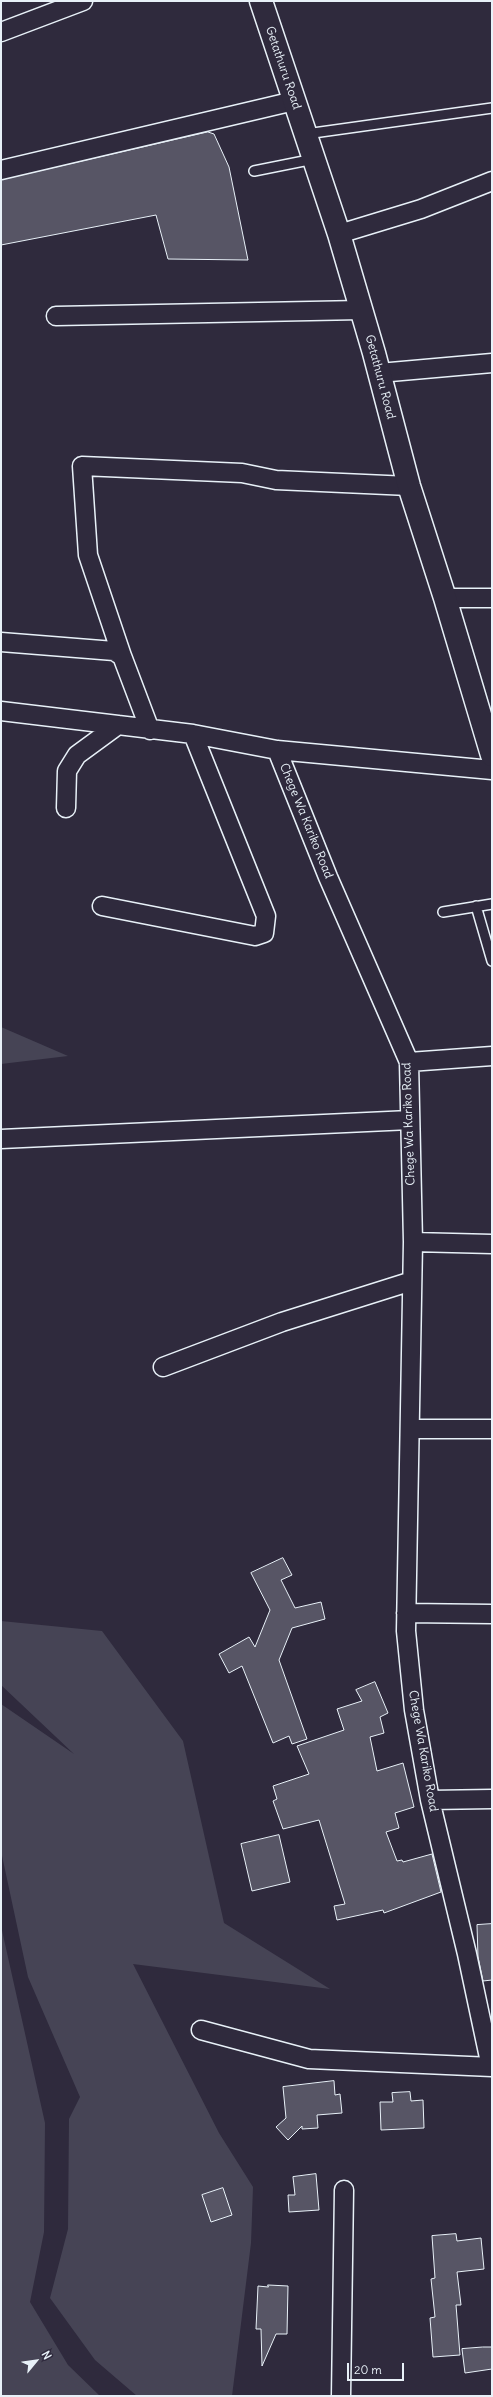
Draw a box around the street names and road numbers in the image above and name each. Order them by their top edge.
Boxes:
street label: Getathuru Road [262,25,304,111]
street label: Getathuru Road [362,333,398,421]
street label: Chege Wa Kariko Road [276,761,336,881]
street label: Chege Wa Kariko Road [400,1062,418,1186]
street label: Chege Wa Kariko Road [405,1689,441,1813]

